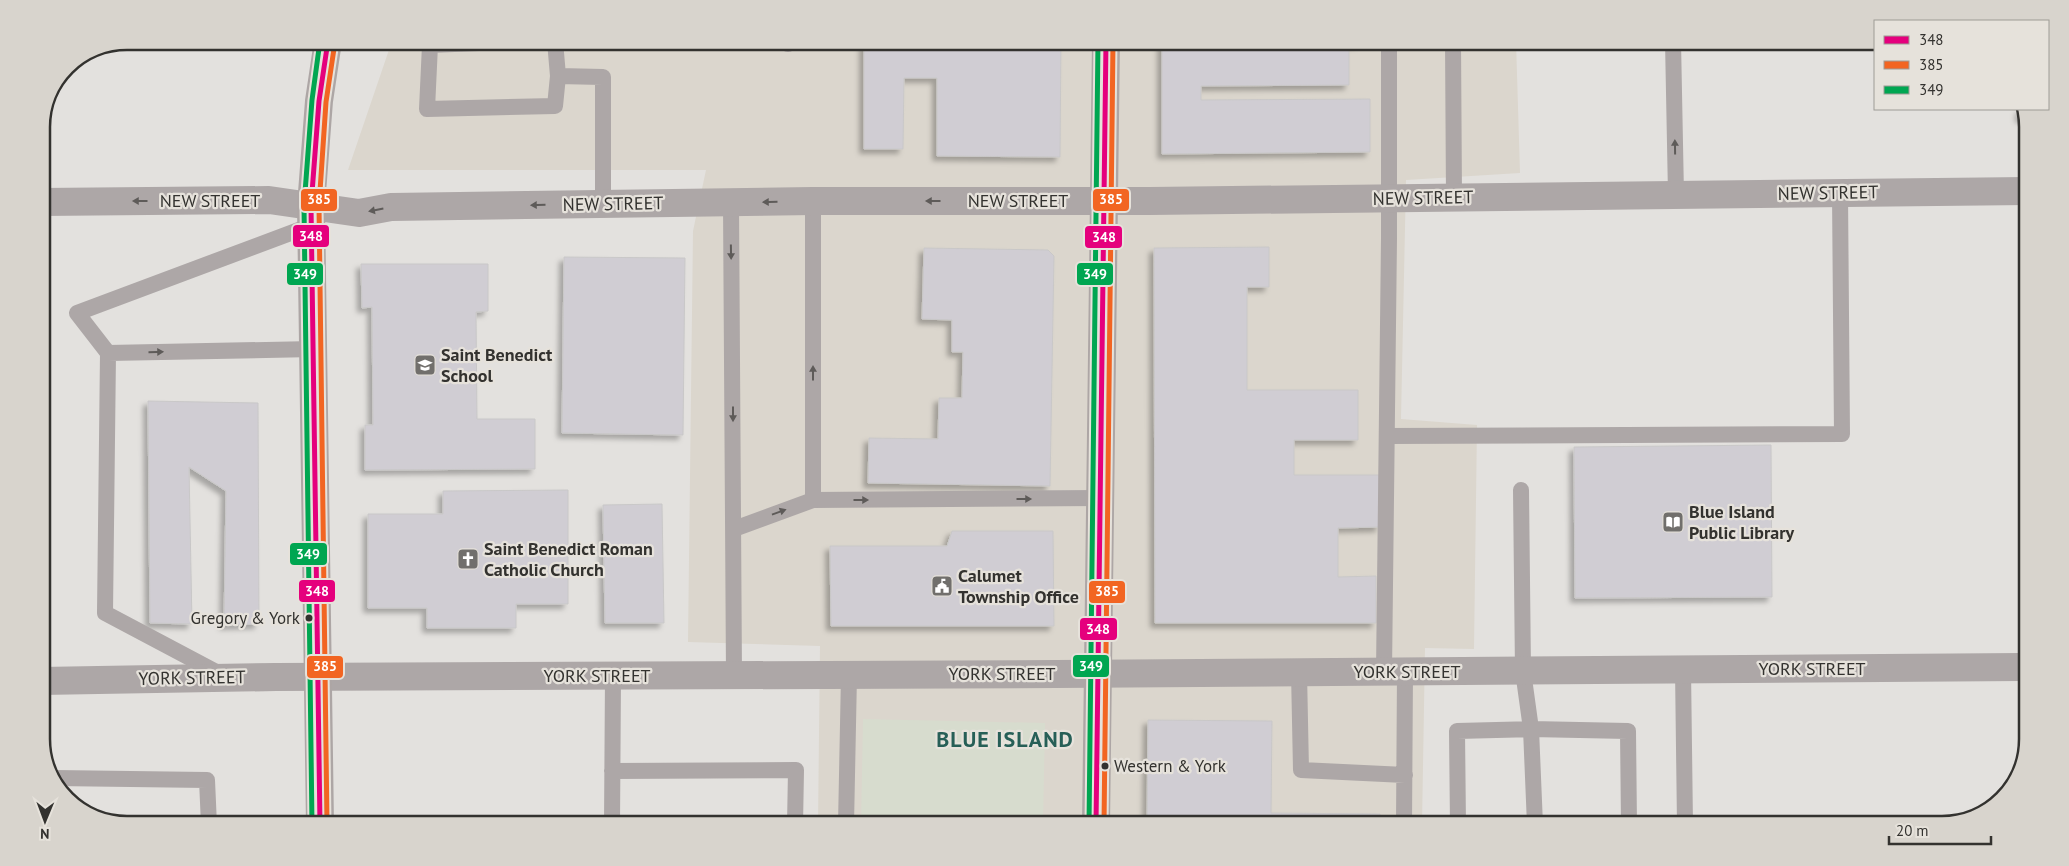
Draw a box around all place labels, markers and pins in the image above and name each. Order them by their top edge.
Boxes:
place label: Saint Benedict School [441,343,553,387]
school or university icon: Saint Benedict School [413,353,437,377]
place label: Blue Island Public Library [1689,500,1794,544]
library icon: Blue Island Public Library [1661,510,1685,534]
place label: Saint Benedict Roman Catholic Church [484,537,653,581]
church icon: Saint Benedict Roman Catholic Church [456,547,480,571]
place label: Calumet Township Office [958,564,1079,608]
public building icon: Calumet Township Office [930,574,954,598]
place label: Gregory & York [191,607,300,629]
marker: Gregory & York [304,613,314,623]
place label: Western & York [1114,755,1226,777]
marker: Western & York [1100,761,1110,771]

